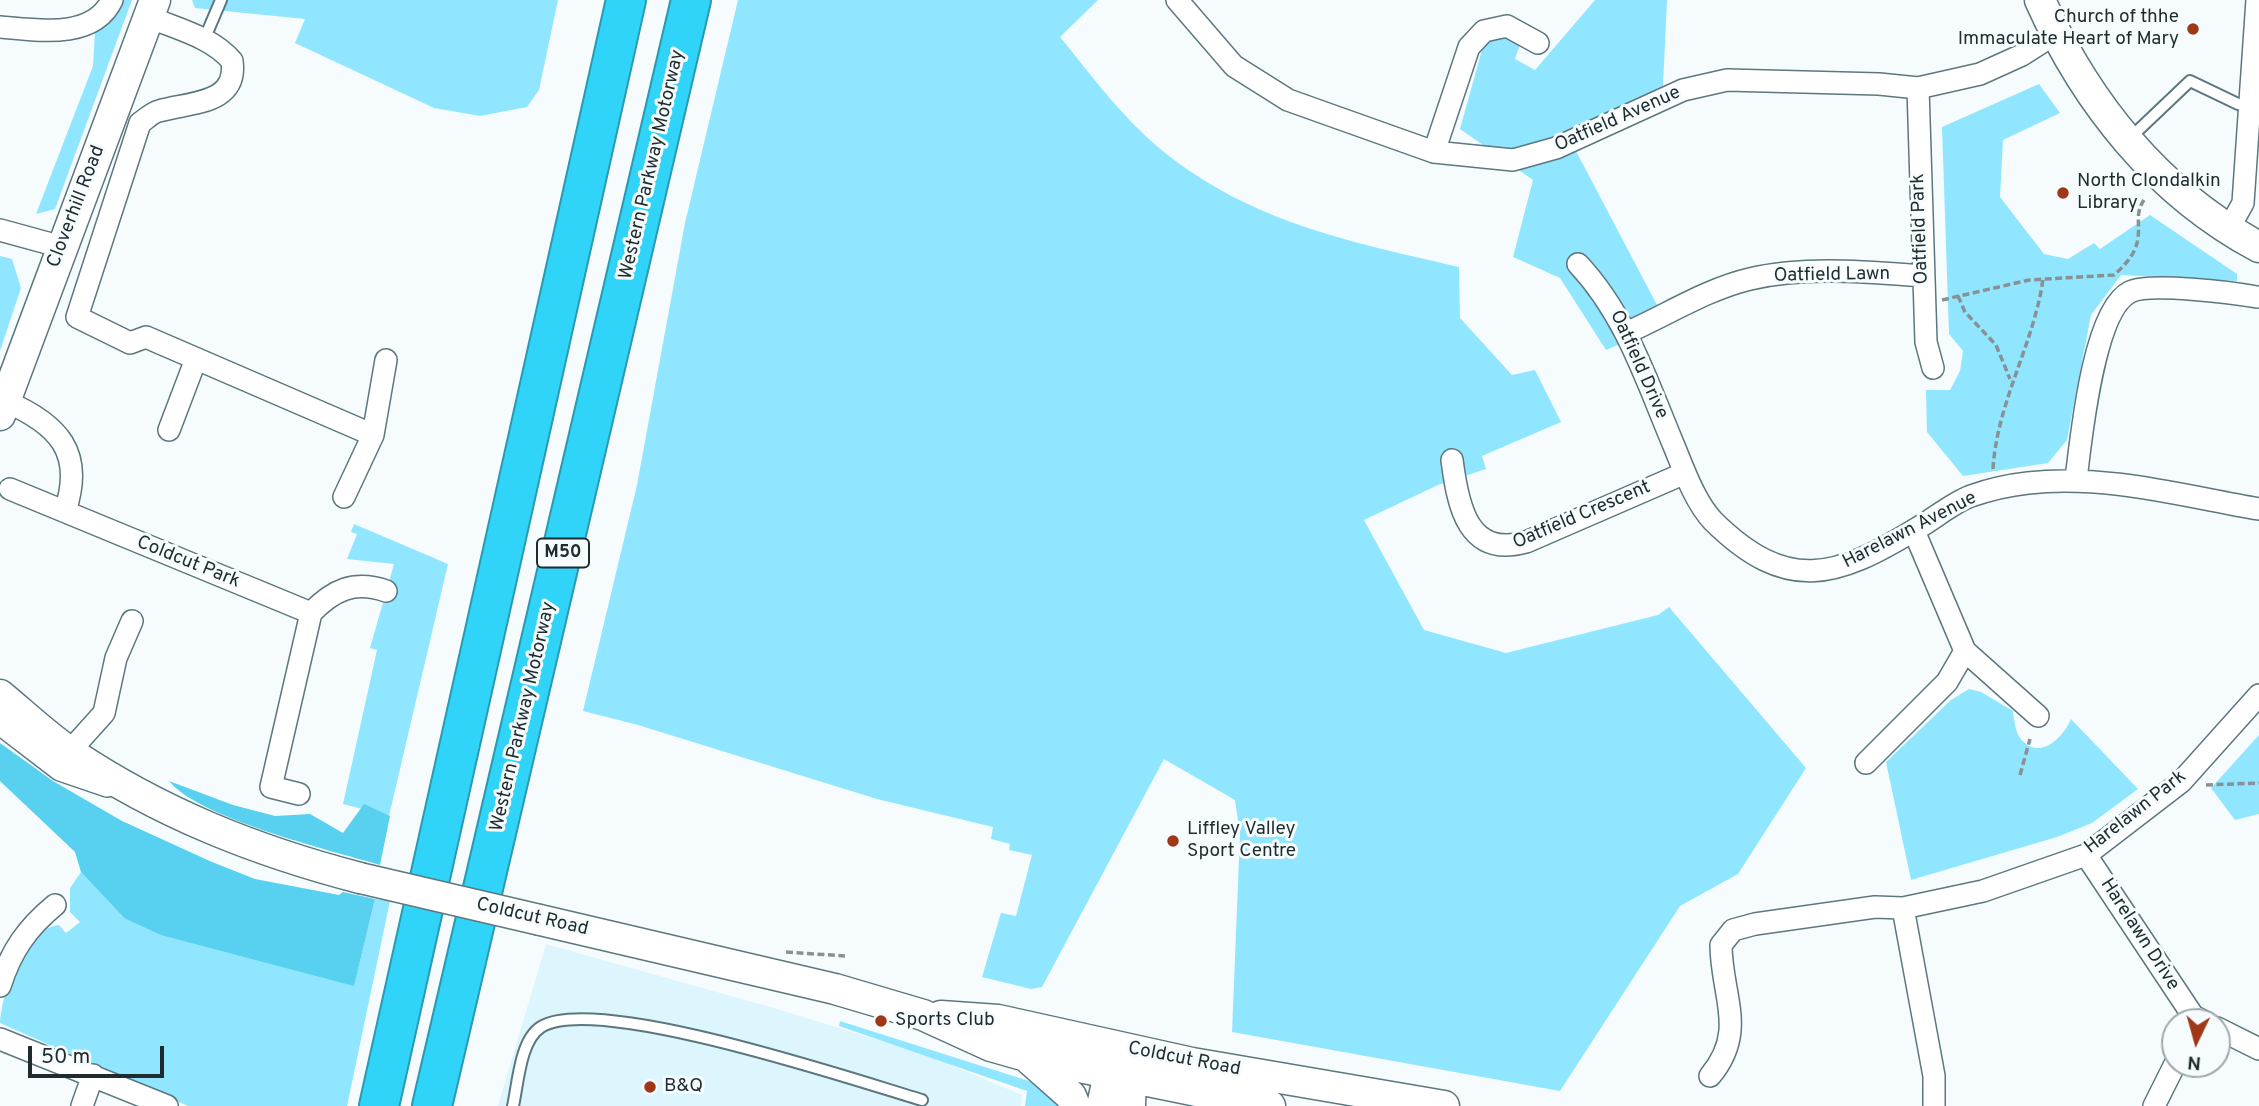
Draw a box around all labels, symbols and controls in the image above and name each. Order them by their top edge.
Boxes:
place label: Church of thhe Immaculate Heart of Mary [1958,7,2179,51]
marker: Church of thhe Immaculate Heart of Mary [2185,21,2201,37]
street label: Western Parkway Motorway [615,48,691,282]
street label: Oatfield Avenue [1552,82,1684,158]
street label: Cloverhill Road [43,143,111,271]
place label: North Clondalkin Library [2077,171,2221,215]
street label: Oatfield Park [1908,173,1934,285]
marker: North Clondalkin Library [2055,185,2071,201]
street label: Oatfield Lawn [1774,264,1890,288]
street label: Oatfield Drive [1604,307,1672,423]
street label: Oatfield Crescent [1510,477,1654,555]
street label: Harelawn Avenue [1839,487,1981,575]
street label: Coldcut Park [133,532,243,594]
road number: M50 [537,538,589,568]
street label: Western Parkway Motorway [486,600,562,834]
street label: Harelawn Park [2081,766,2191,860]
place label: Liffley Valley Sport Centre [1187,819,1296,863]
marker: Liffley Valley Sport Centre [1165,833,1181,849]
street label: Harelawn Drive [2094,875,2184,995]
street label: Coldcut Road [474,894,590,942]
north arrow [2161,1008,2231,1078]
place label: Sports Club [895,1010,995,1032]
marker: Sports Club [873,1013,889,1029]
scale bar [32,1032,168,1076]
street label: Coldcut Road [1126,1038,1242,1082]
text: 50 m [41,1044,90,1071]
text: N [2186,1049,2202,1074]
place label: B&Q [664,1076,703,1098]
marker: B&Q [642,1079,658,1095]

